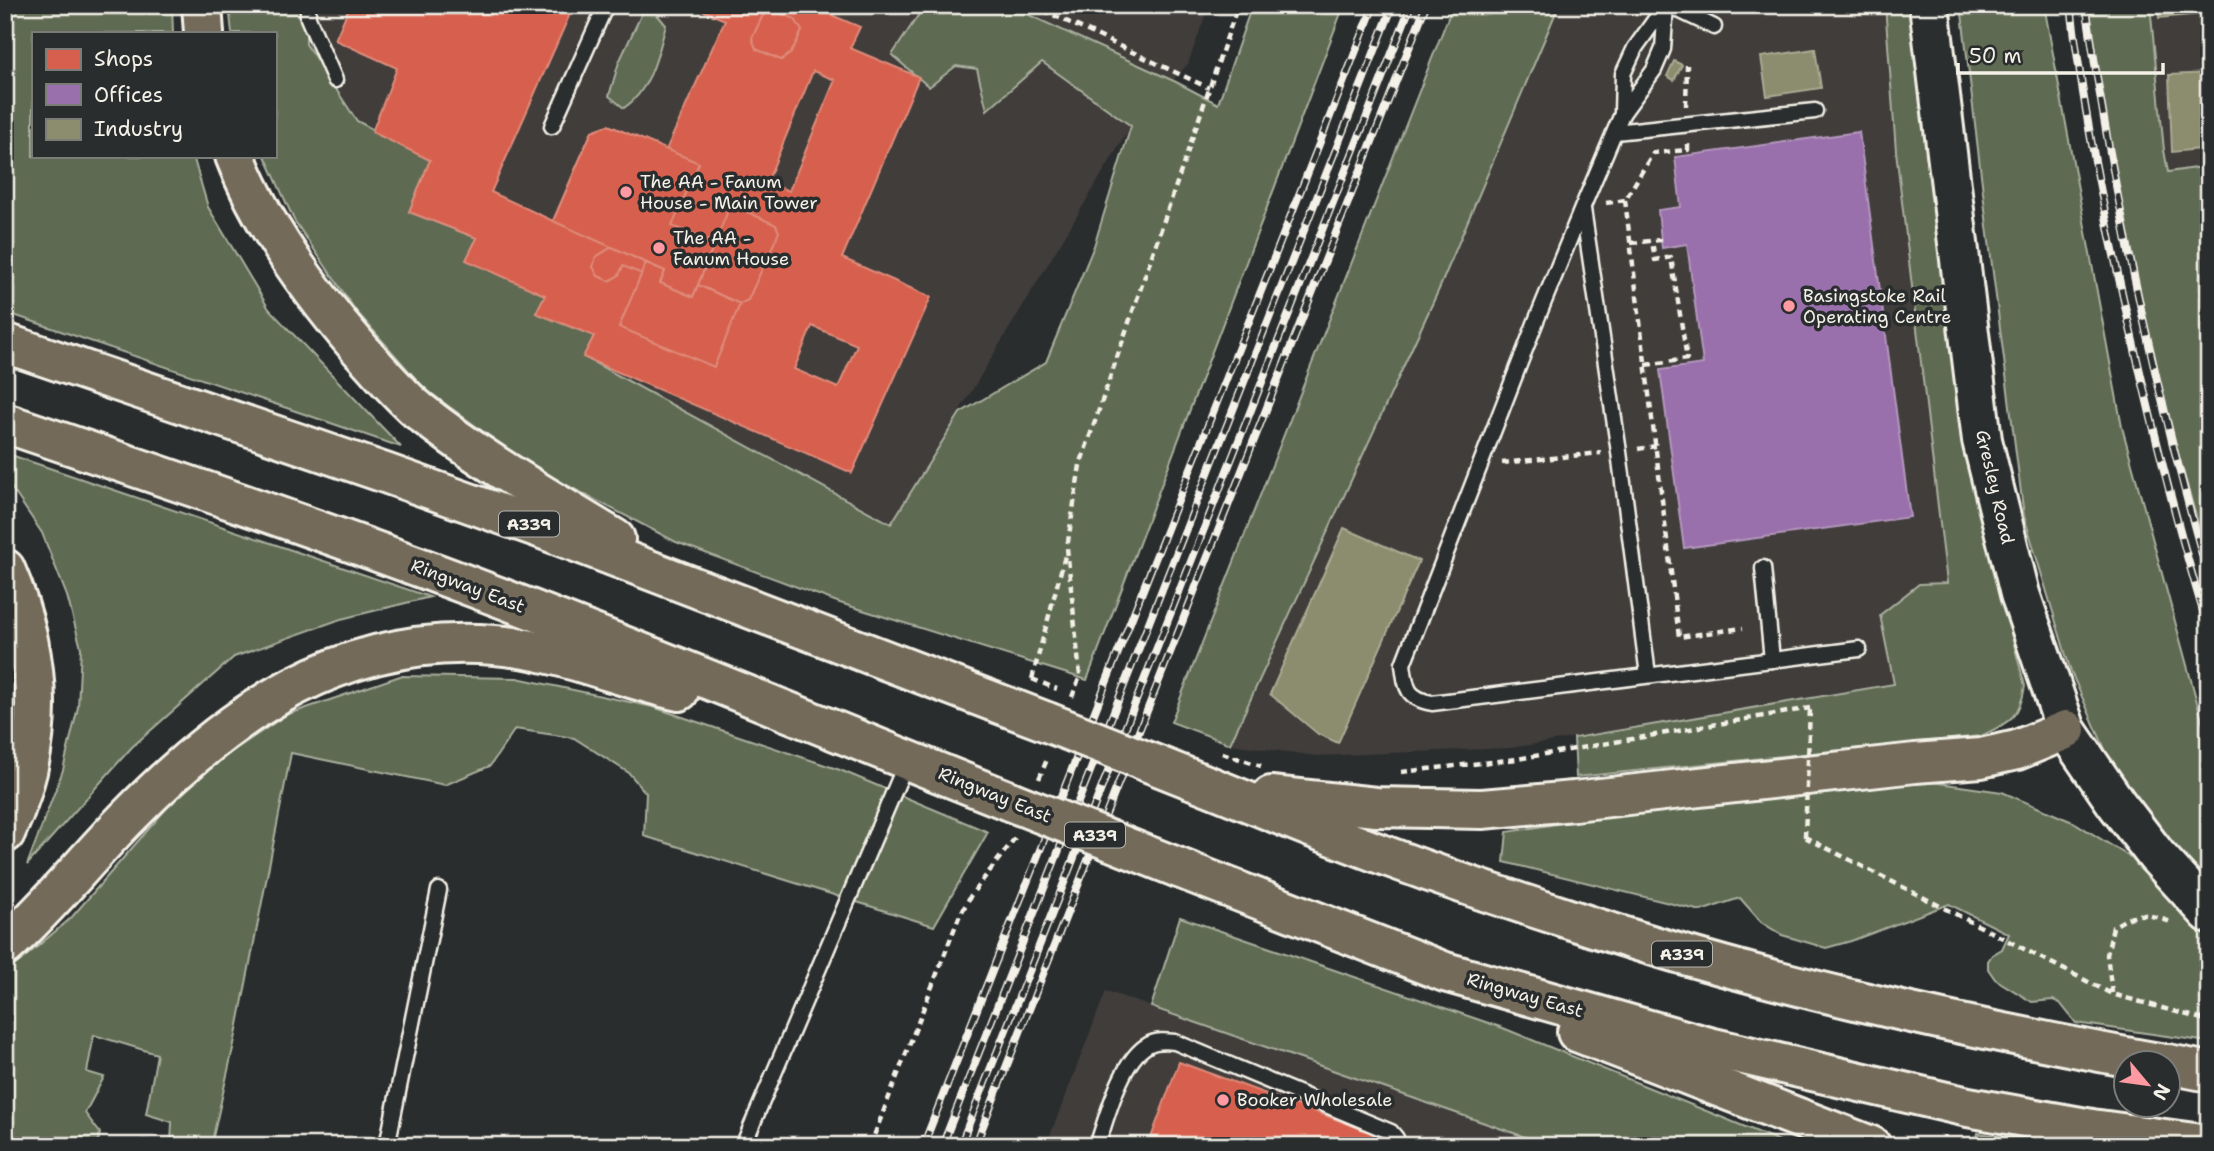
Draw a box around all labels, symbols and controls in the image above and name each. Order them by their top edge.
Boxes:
legend [32,32,276,158]
scale bar [1958,32,2163,76]
text: 50 m [1969,42,2022,70]
text: Shops [94,45,153,73]
text: Offices [94,81,163,109]
text: Industry [94,115,183,143]
place label: The AA - Fanum House - Main Tower [640,170,818,215]
marker: The AA - Fanum House - Main Tower [618,184,634,200]
place label: The AA - Fanum House [673,226,789,271]
marker: The AA - Fanum House [651,240,667,256]
place label: Basingstoke Rail Operating Centre [1803,284,1951,329]
marker: Basingstoke Rail Operating Centre [1781,298,1797,314]
street label: Gresley Road [1970,427,2020,547]
road number: A339 [499,512,559,537]
street label: Ringway East [408,553,528,619]
street label: Ringway East [935,761,1055,829]
road number: A339 [1065,822,1125,848]
road number: A339 [1652,942,1712,966]
street label: Ringway East [1464,967,1586,1023]
north arrow [2112,1050,2182,1120]
text: N [2147,1079,2176,1105]
place label: Booker Wholesale [1237,1088,1393,1112]
marker: Booker Wholesale [1215,1092,1231,1108]

